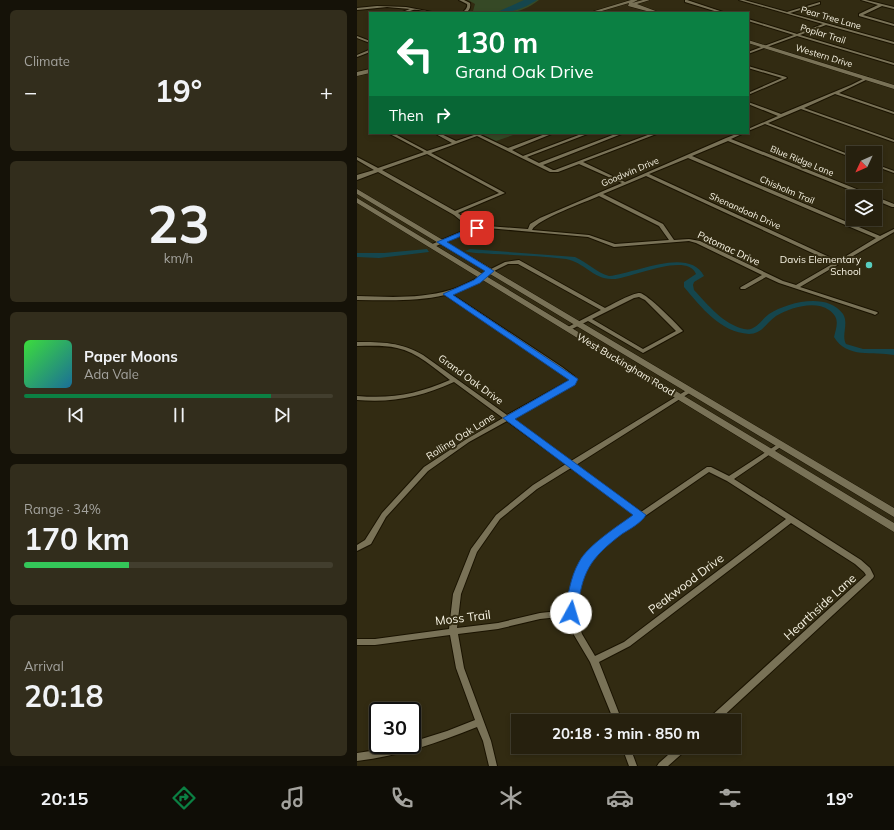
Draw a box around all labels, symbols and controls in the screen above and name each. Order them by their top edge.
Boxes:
street label: Pear Tree Lane [800,4,863,31]
street label: Poplar Trail [799,21,847,46]
text: 130 m [455,25,538,60]
icon: left [389,28,441,80]
street label: Western Drive [794,42,854,69]
text: Climate [24,53,70,69]
text: Grand Oak Drive [455,60,594,83]
text: 19° [155,72,202,110]
text: − [24,78,37,106]
text: + [320,78,333,106]
icon: right [432,104,454,126]
text: Then [389,106,424,125]
street label: Blue Ridge Lane [769,143,836,178]
north arrow [846,146,882,182]
map controls [846,146,882,226]
street label: Goodwin Drive [599,154,660,189]
street label: Chisholm Trail [758,173,816,206]
street label: Shenandoah Drive [708,190,783,231]
button: layers [846,190,882,226]
text: 23 [147,191,210,256]
pin [460,211,494,245]
icon: arrive [466,217,488,239]
street label: Potomac Drive [695,228,762,269]
text: km/h [164,250,193,266]
place label: Davis Elementary School [780,253,862,278]
marker: Davis Elementary School [864,260,874,270]
street label: West Buckingham Road [575,330,677,399]
text: Paper Moons [84,347,178,366]
street label: Grand Oak Drive [436,352,506,407]
text: Ada Vale [84,366,139,382]
icon: previous [65,404,87,426]
icon: pause [168,404,190,426]
icon: next [271,404,293,426]
street label: Rolling Oak Lane [424,410,497,463]
text: Range · 34% [24,501,101,517]
text: 170 km [24,520,130,558]
street label: Peakwood Drive [645,550,726,617]
street label: Hearthside Lane [781,570,859,643]
position arrow [550,592,592,634]
street label: Moss Trail [434,607,492,628]
text: Arrival [24,658,64,674]
text: 20:18 [24,677,103,715]
speed limit sign: 30 [369,702,421,754]
text: 20:18 · 3 min · 850 m [552,724,700,743]
icon: directions [170,784,198,812]
icon: music [279,784,307,812]
icon: phone [388,784,416,812]
icon: climate [497,784,525,812]
icon: car [606,784,634,812]
icon: filters [716,784,744,812]
text: 20:15 [41,787,88,810]
text: 19° [825,787,853,810]

